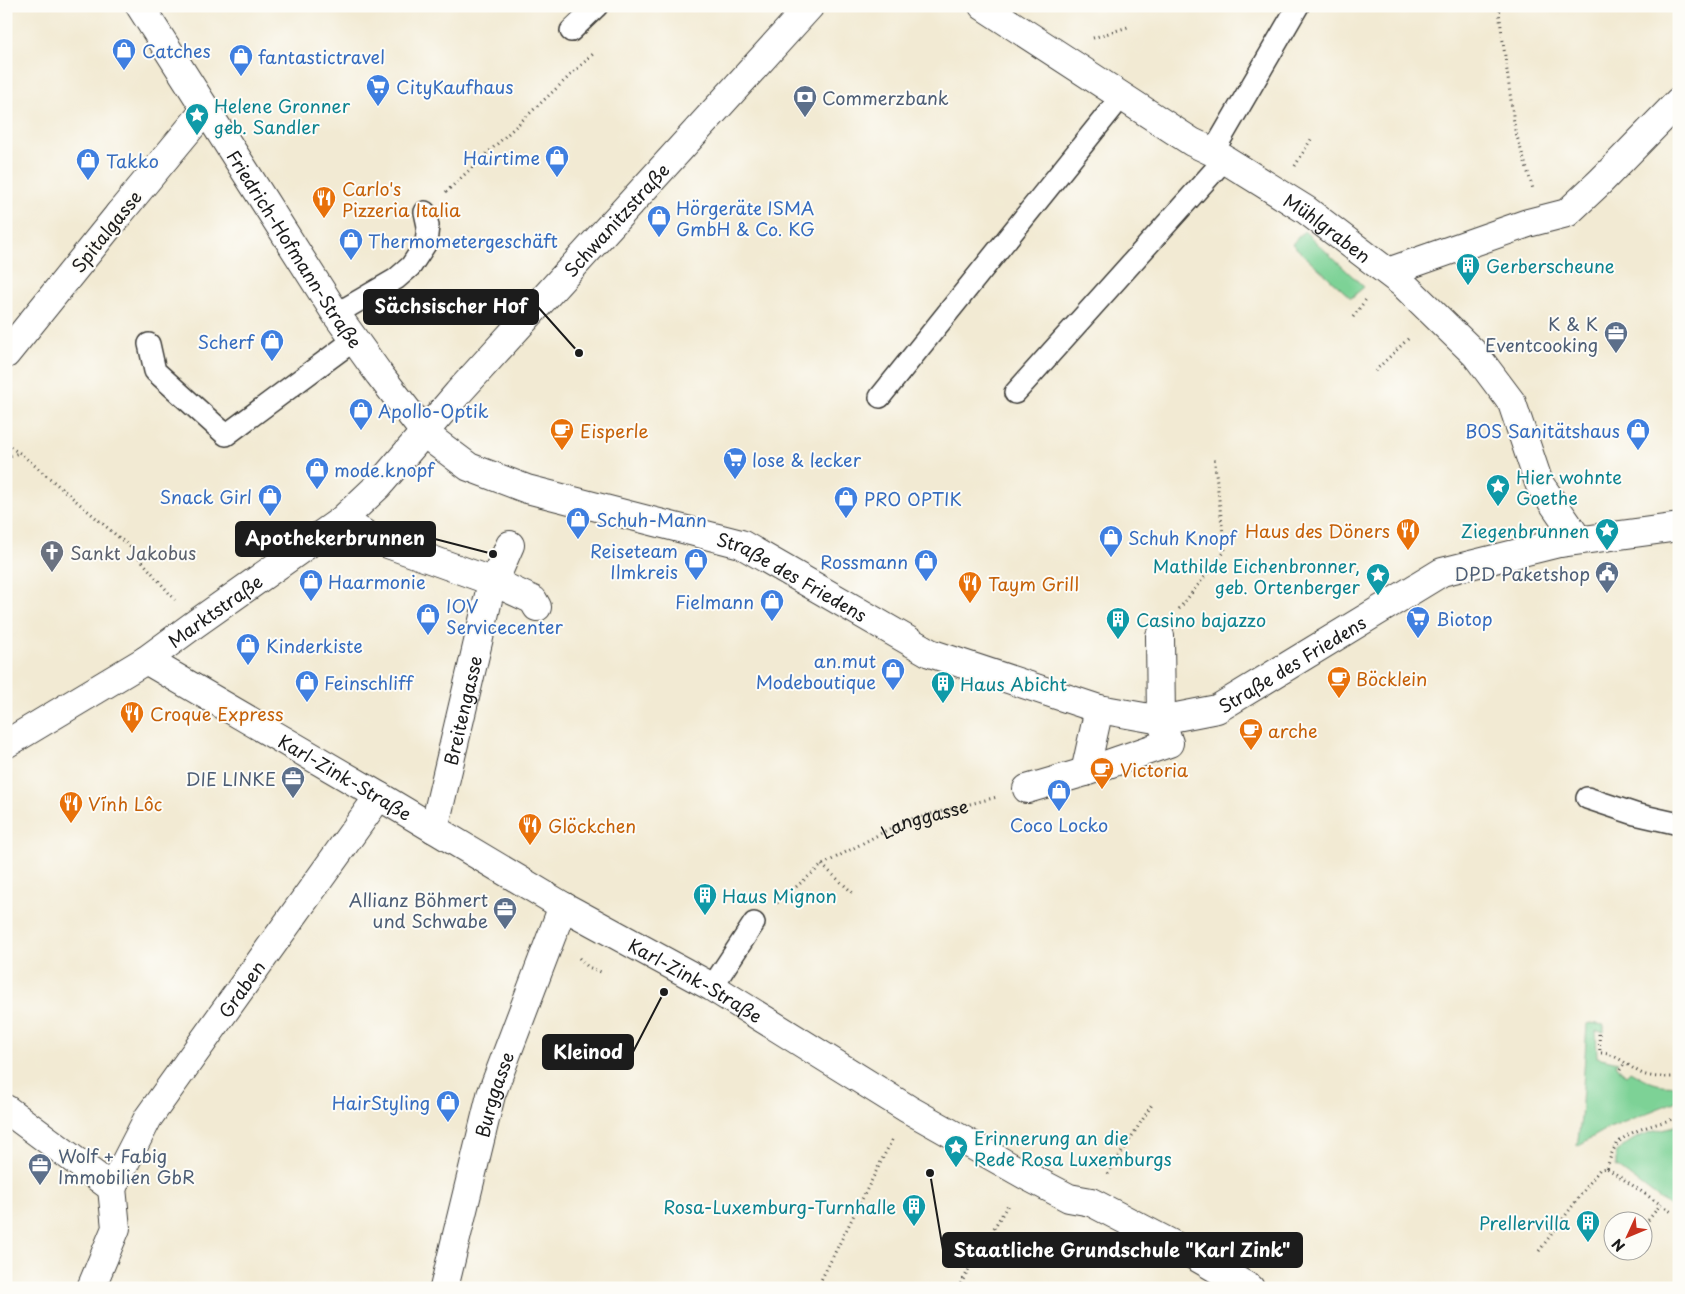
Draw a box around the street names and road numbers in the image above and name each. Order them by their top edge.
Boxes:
street label: Friedrich-Hofmann-Straße [221,144,369,353]
street label: Schwanitzstraße [557,156,675,282]
street label: Spitalgasse [64,184,148,278]
street label: Mühlgraben [1279,186,1377,269]
street label: Straße des Friedens [714,525,872,628]
street label: Marktstraße [162,567,268,653]
street label: Straße des Friedens [1213,608,1371,719]
street label: Breitengasse [436,653,488,768]
street label: Karl-Zink-Straße [274,727,417,826]
street label: Langgasse [875,792,971,845]
street label: Karl-Zink-Straße [624,931,768,1029]
street label: Graben [211,954,271,1023]
street label: Burggasse [468,1047,520,1140]

